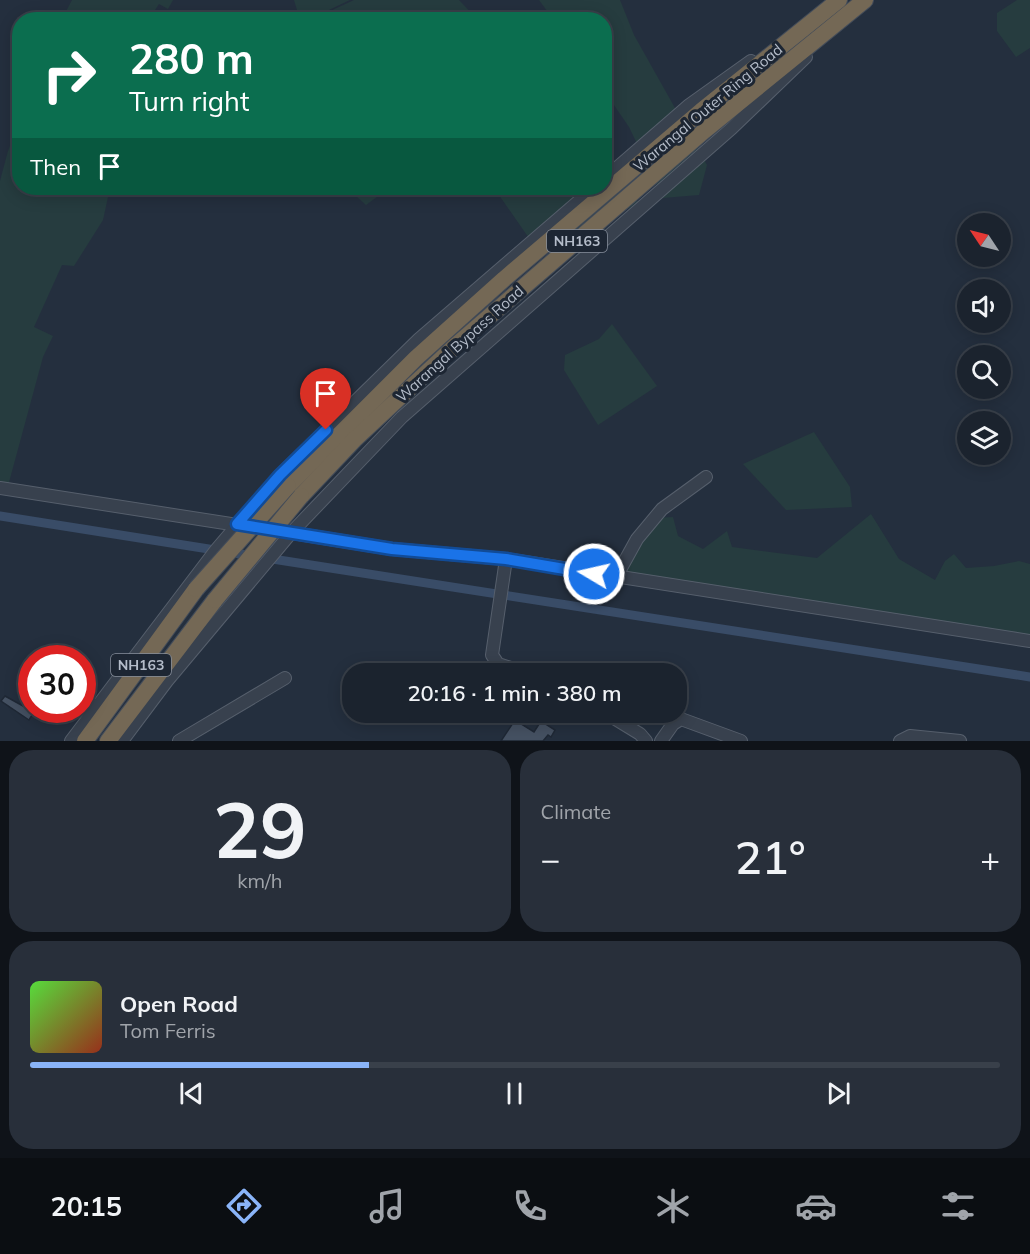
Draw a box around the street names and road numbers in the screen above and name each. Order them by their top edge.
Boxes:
street label: Warangal Outer Ring Road [629,40,786,176]
road number: NH163 [547,230,607,252]
street label: Warangal Bypass Road [392,281,527,406]
road number: NH163 [111,654,171,676]

